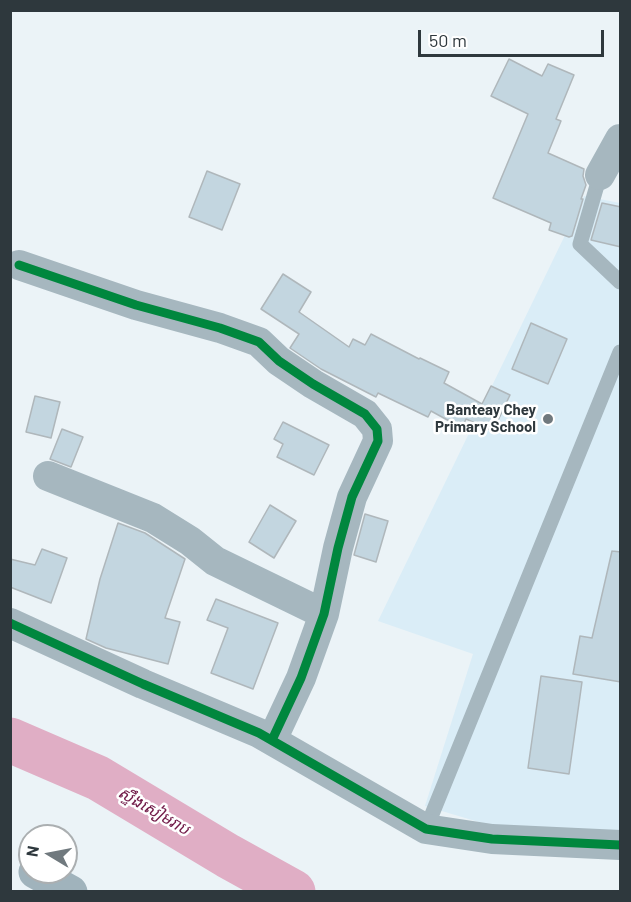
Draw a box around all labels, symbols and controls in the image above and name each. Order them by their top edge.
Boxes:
scale bar [421,18,607,56]
text: 50 m [429,29,467,51]
place label: Banteay Chey Primary School [435,401,536,436]
marker: Banteay Chey Primary School [541,412,555,426]
water label: ស្ទឹងសៀមរាប [115,783,193,839]
north arrow [18,824,78,884]
text: N [21,844,42,858]

